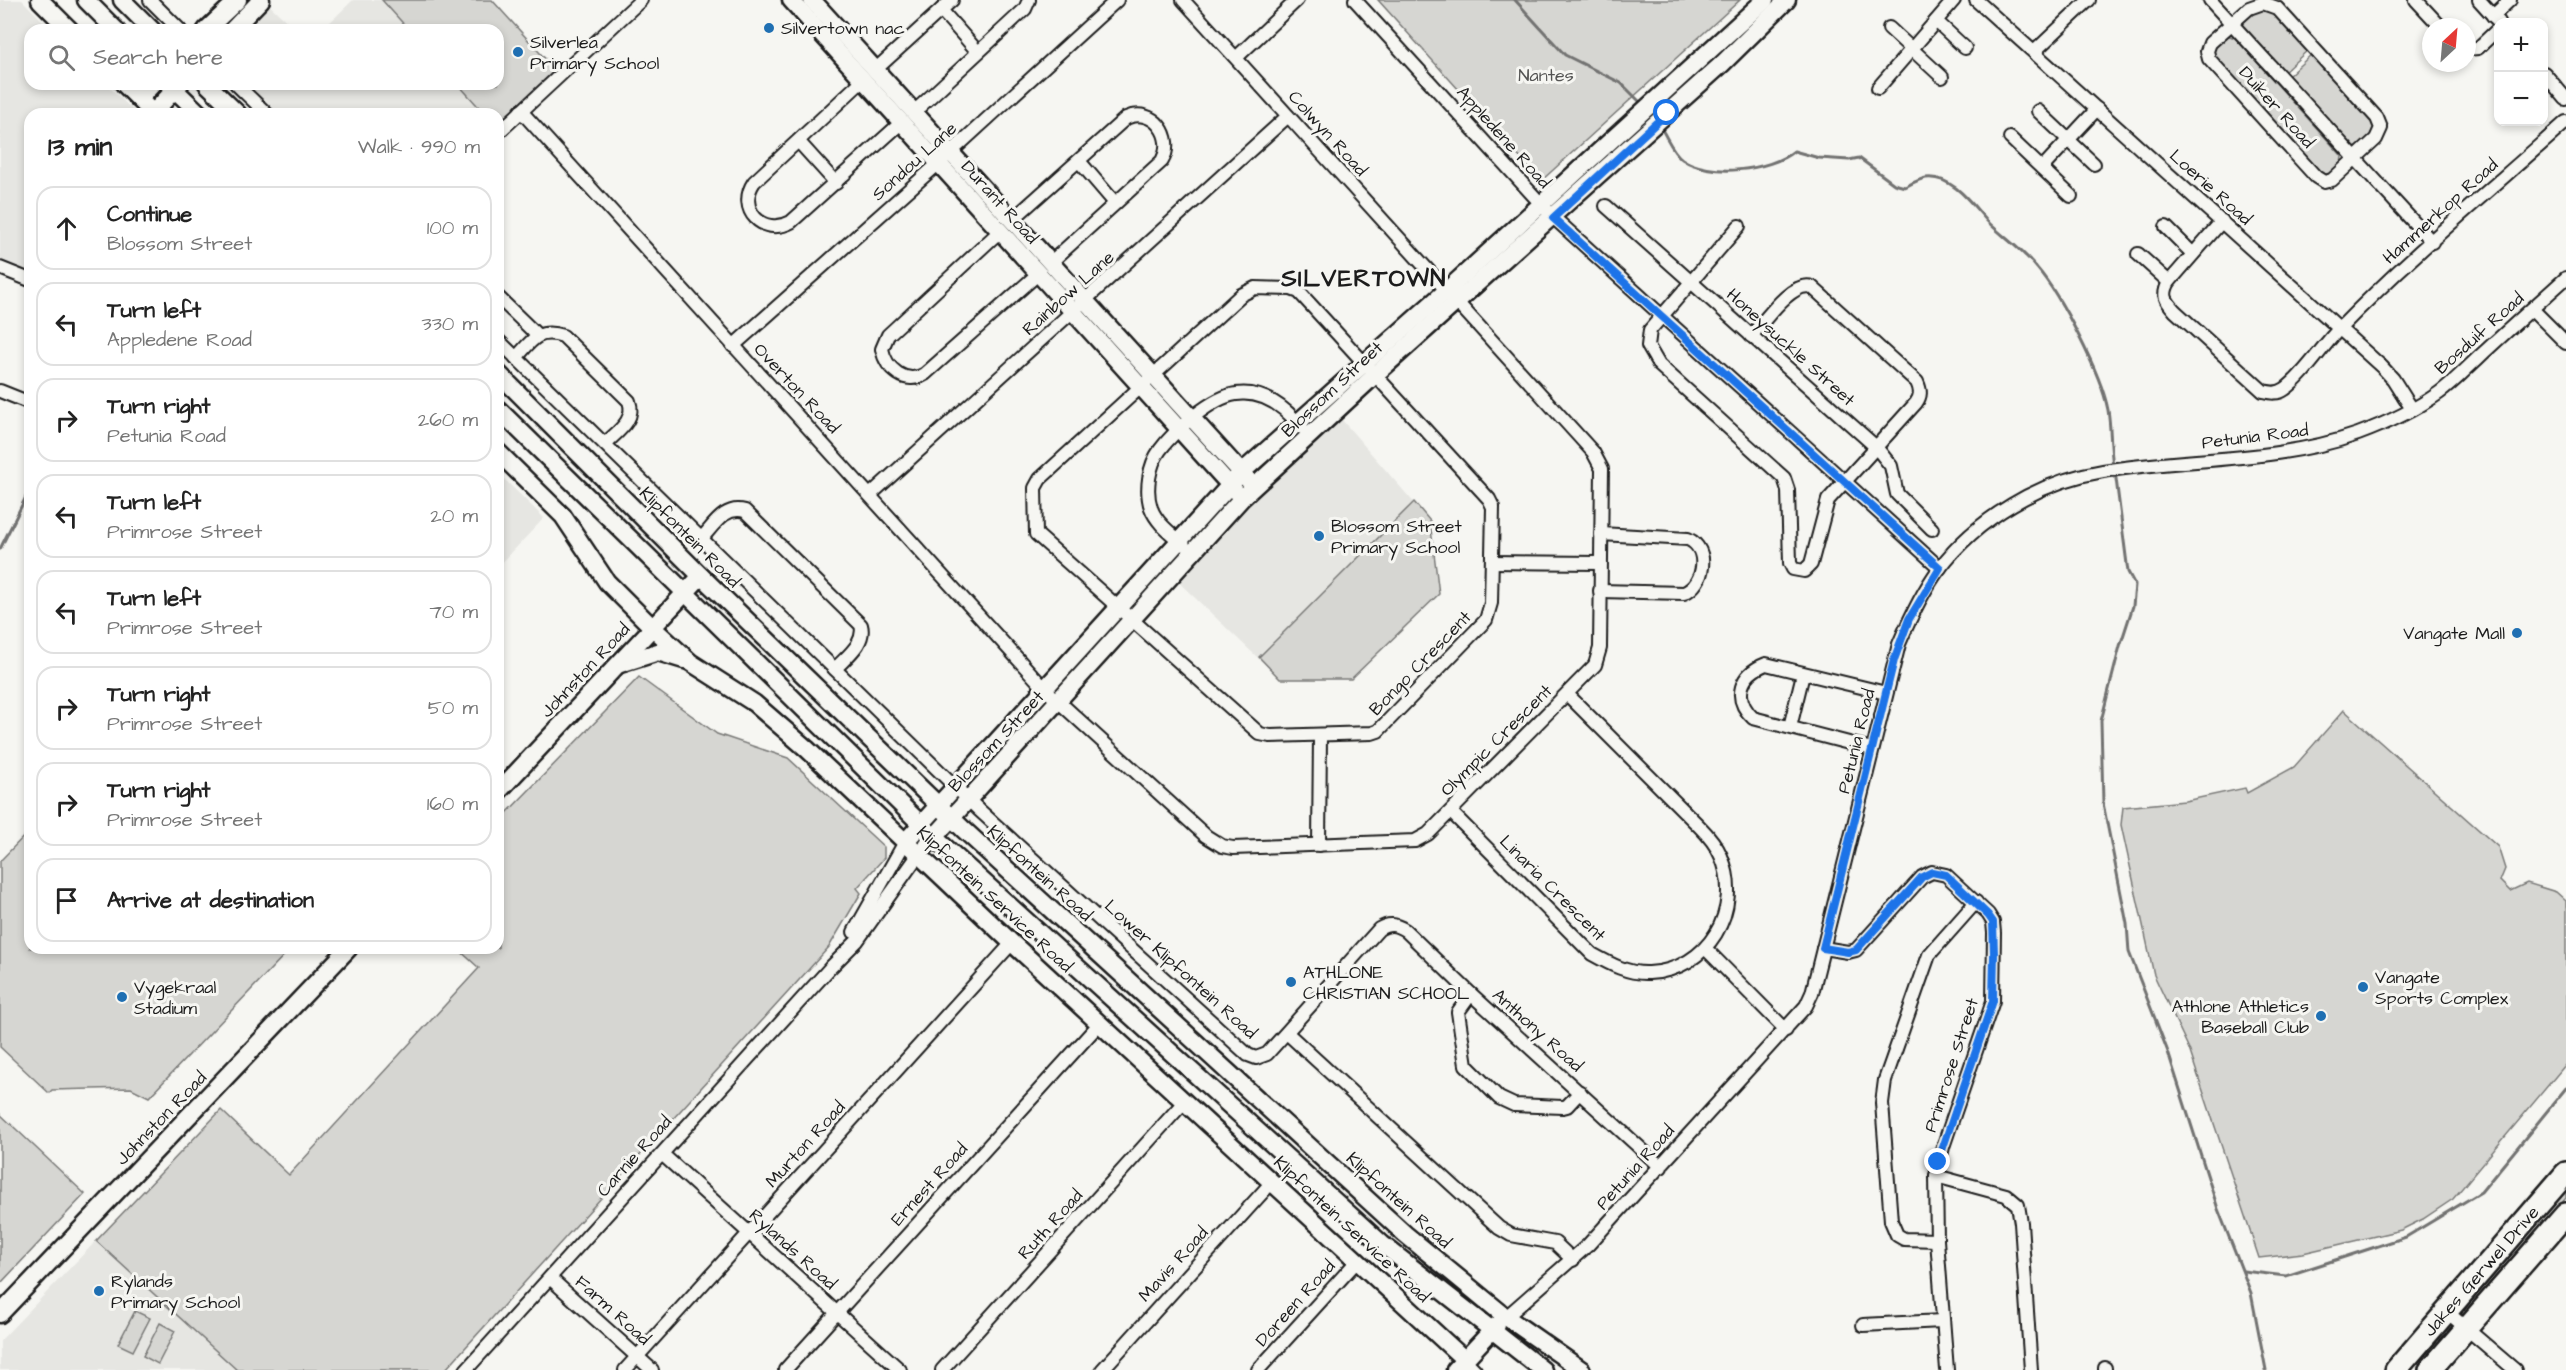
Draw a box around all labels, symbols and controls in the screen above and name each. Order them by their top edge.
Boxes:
place label: Silvertown nac [781,16,905,41]
north arrow [2422,18,2476,72]
map controls [2494,18,2548,126]
button: + [2494,18,2548,72]
marker: Silvertown nac [762,21,776,35]
search box [24,24,504,90]
place label: Silverlea Primary School [530,30,659,77]
icon: search [45,41,78,74]
text: Search here [93,42,223,73]
marker: Silverlea Primary School [511,45,525,59]
street label: Duiker Road [2233,61,2320,154]
park label: Nantes [1518,63,1574,88]
button: − [2494,72,2548,126]
street label: Appledene Road [1451,81,1557,194]
street label: Colwyn Road [1282,85,1373,182]
route start [1653,99,1679,125]
street label: Sondou Lane [866,116,963,206]
text: 13 min [48,129,112,165]
text: Walk · 990 m [358,133,480,161]
street label: Loerie Road [2164,144,2257,231]
street label: Hammerkop Road [2377,153,2504,270]
street label: Durant Road [955,155,1044,250]
text: Continue [107,199,192,230]
icon: ahead [50,212,83,245]
text: 100 m [427,214,478,242]
text: Blossom Street [107,230,252,258]
street label: Rainbow Lane [1017,245,1120,341]
district label: SILVERTOWN [1280,262,1447,296]
street label: Honeysuckle Street [1720,283,1861,413]
street label: Bosduif Road [2429,287,2529,380]
text: Turn left [107,295,201,326]
icon: left [50,308,83,341]
text: 330 m [421,310,478,338]
text: Appledene Road [107,326,252,354]
street label: Blossom Street [1276,335,1389,443]
street label: Overton Road [748,337,845,439]
text: Turn right [107,391,210,422]
icon: right [50,404,83,437]
text: 260 m [418,406,478,434]
street label: Petunia Road [2200,418,2310,455]
text: Petunia Road [107,422,226,450]
street label: Klipfontein Road [634,481,746,593]
text: Turn left [107,487,201,518]
icon: left [50,500,83,533]
text: 20 m [430,502,478,530]
place label: Blossom Street Primary School [1331,514,1462,561]
text: Primrose Street [107,518,262,546]
marker: Blossom Street Primary School [1312,529,1326,543]
text: Turn left [107,583,201,614]
icon: left [50,596,83,629]
text: 70 m [430,598,478,626]
street label: Bongo Crescent [1364,605,1478,722]
text: Primrose Street [107,614,262,642]
street label: Johnston Road [535,617,636,723]
place label: Vangate Mall [2403,621,2505,647]
marker: Vangate Mall [2510,626,2524,640]
street label: Olympic Crescent [1435,678,1559,803]
text: Turn right [107,679,210,710]
street label: Blossom Street [943,684,1051,798]
street label: Petunia Road [1831,686,1882,796]
icon: right [50,692,83,725]
text: 50 m [428,694,478,722]
text: Primrose Street [107,710,262,738]
text: Turn right [107,775,210,806]
icon: right [50,788,83,821]
text: 160 m [427,790,478,818]
text: Primrose Street [107,806,262,834]
street label: Klipfontein Road [982,819,1098,927]
street label: Klipfontein Service Road [911,820,1078,978]
street label: Linaria Crescent [1494,830,1612,948]
icon: arrive [50,884,83,917]
text: Arrive at destination [107,885,314,916]
street label: Lower Klipfontein Road [1099,894,1262,1045]
place label: ATHLONE CHRISTIAN SCHOOL [1303,960,1470,1006]
place label: Vangate Sports Complex [2375,965,2509,1011]
place label: Vygekraal Stadium [134,975,216,1021]
marker: ATHLONE CHRISTIAN SCHOOL [1284,975,1298,989]
marker: Vangate Sports Complex [2356,980,2370,994]
street label: Anthony Road [1486,983,1588,1079]
marker: Vygekraal Stadium [115,990,129,1004]
street label: Primrose Street [1918,994,1985,1135]
place label: Athlone Athletics Baseball Club [2172,994,2309,1040]
marker: Athlone Athletics Baseball Club [2314,1009,2328,1023]
street label: Johnston Road [110,1066,213,1171]
street label: Murton Road [760,1095,851,1193]
street label: Carnie Road [591,1110,678,1203]
street label: Petunia Road [1590,1119,1680,1215]
street label: Ernest Road [885,1137,974,1231]
street label: Klipfontein Road [1341,1146,1457,1254]
route end [1924,1148,1950,1174]
street label: Klipfontein Service Road [1268,1150,1435,1308]
street label: Ruth Road [1012,1184,1089,1265]
street label: Jakes Gerwel Drive [2418,1200,2545,1342]
street label: Rylands Road [743,1203,842,1296]
street label: Mavis Road [1133,1221,1214,1308]
street label: Doreen Road [1250,1255,1341,1352]
place label: Rylands Primary School [111,1269,240,1316]
street label: Farm Road [569,1270,656,1351]
marker: Rylands Primary School [92,1284,106,1298]

